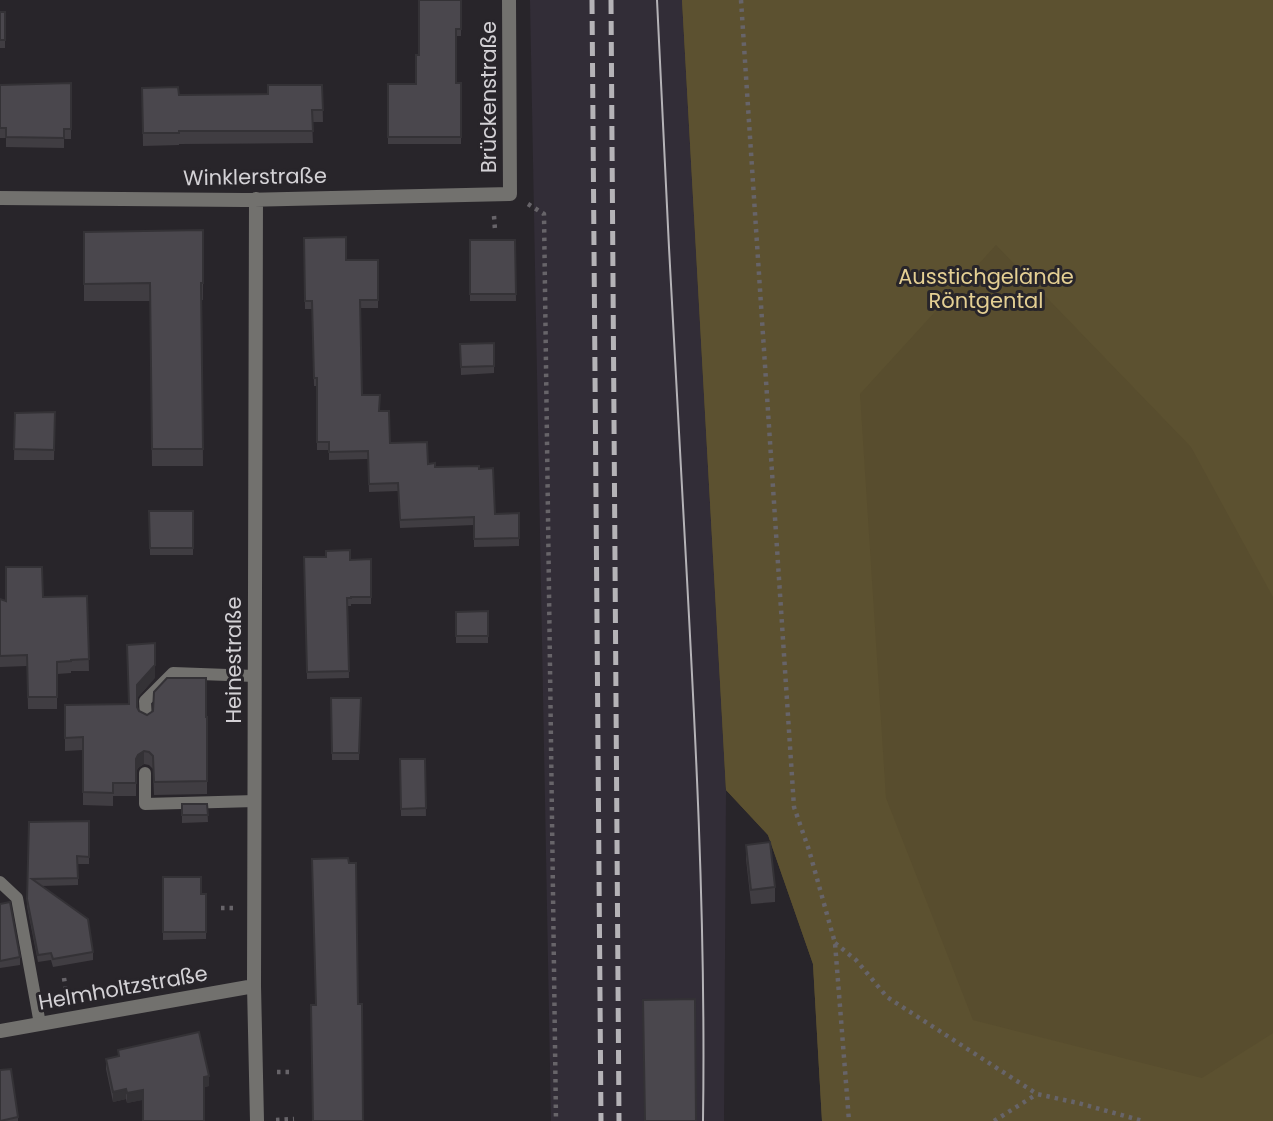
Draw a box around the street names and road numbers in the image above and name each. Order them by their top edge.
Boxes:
street label: Brückenstraße [474,21,503,173]
street label: Winklerstraße [183,161,327,192]
street label: Heinestraße [219,596,248,724]
street label: Helmholtzstraße [36,958,210,1017]

